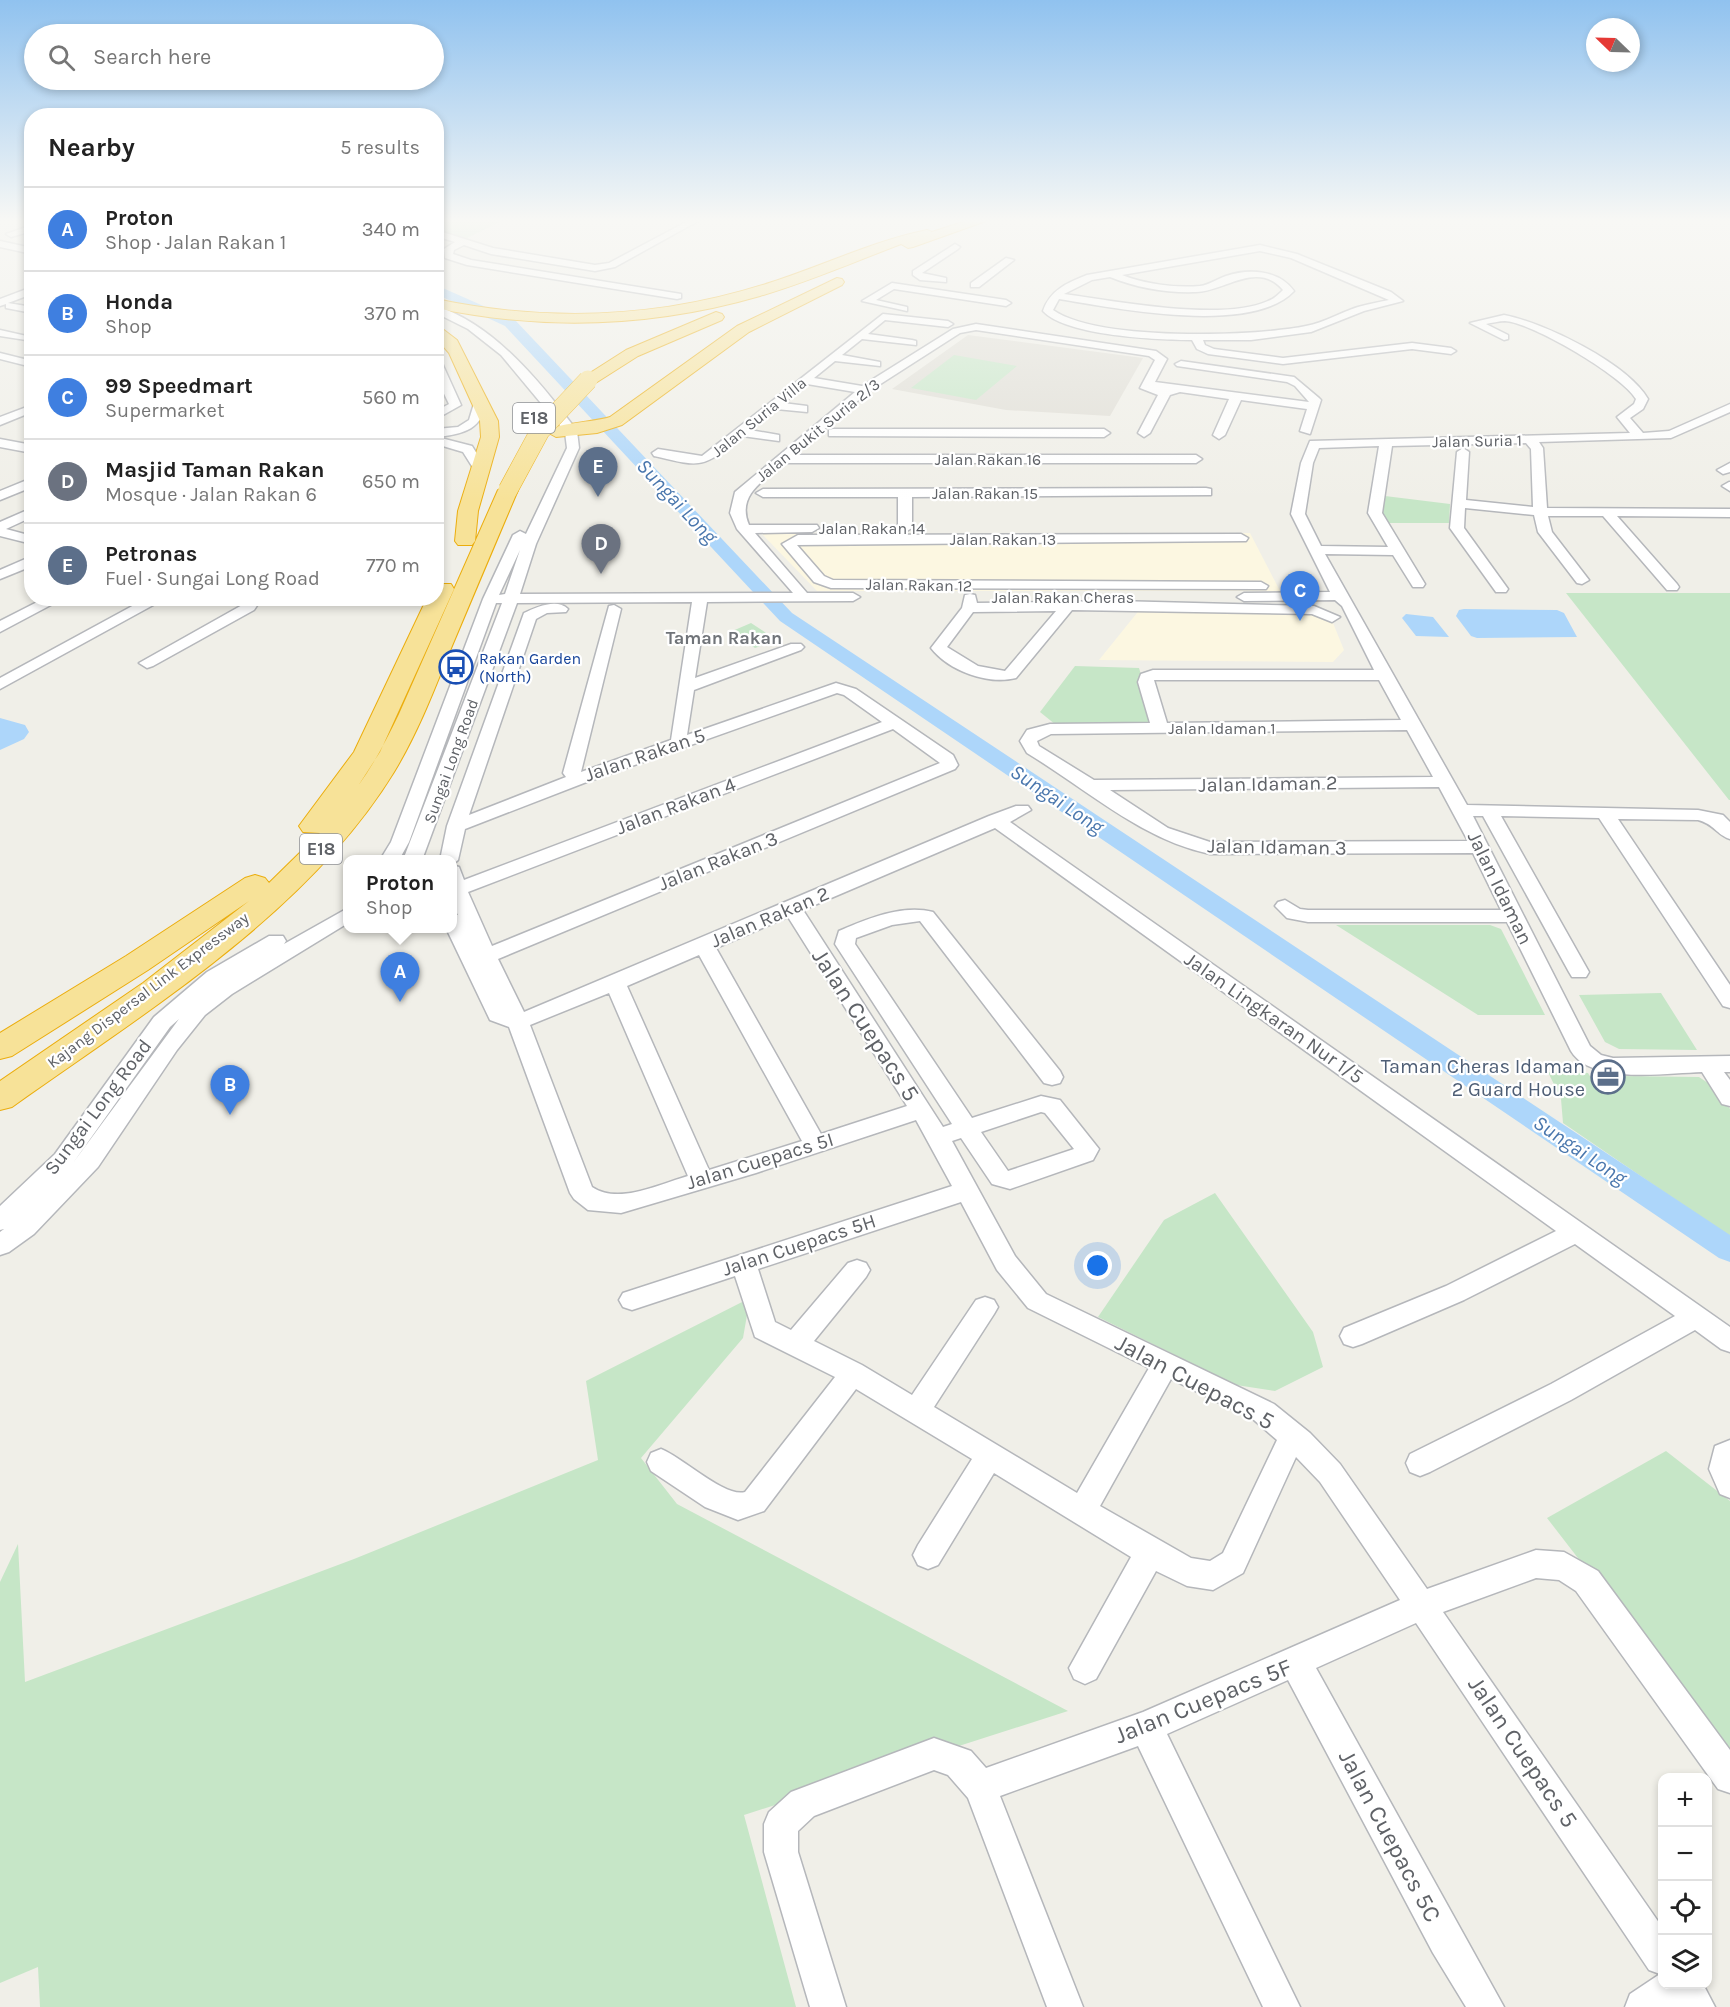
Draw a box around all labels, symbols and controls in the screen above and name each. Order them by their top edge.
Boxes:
north arrow [1586,18,1640,72]
search box [24,24,444,90]
icon: search [45,41,78,74]
text: Search here [93,44,211,70]
text: Nearby [48,132,135,163]
text: 5 results [340,136,420,159]
text: Proton [105,205,174,231]
text: A [61,218,74,241]
text: 340 m [362,218,420,241]
text: Shop · Jalan Rakan 1 [105,231,286,254]
text: Honda [105,289,173,315]
text: B [61,302,74,325]
text: 370 m [363,302,420,325]
text: Shop [105,315,152,338]
text: 99 Speedmart [105,373,253,399]
street label: Jalan Suria Villa [708,373,810,461]
street label: Jalan Bukit Suria 2/3 [752,374,884,486]
text: C [61,386,74,409]
text: 560 m [362,386,420,409]
text: Supermarket [105,399,224,422]
road number: E18 [513,403,555,433]
street label: Jalan Suria 1 [1432,431,1522,451]
pin: E [578,448,618,497]
street label: Jalan Rakan 16 [935,450,1041,469]
water label: Sungai Long [632,454,723,549]
text: Masjid Taman Rakan [105,457,324,483]
text: D [61,470,74,493]
text: 650 m [362,470,420,493]
text: Mosque · Jalan Rakan 6 [105,483,317,506]
street label: Jalan Rakan 15 [932,484,1038,503]
street label: Jalan Rakan 14 [819,519,925,538]
pin: D [582,524,620,574]
street label: Jalan Rakan 13 [950,530,1056,549]
text: Petronas [105,541,197,567]
text: E [62,554,73,577]
text: 770 m [366,554,420,577]
text: Fuel · Sungai Long Road [105,567,320,590]
pin: C [1280,572,1320,621]
street label: Jalan Rakan 12 [866,575,972,595]
street label: Jalan Rakan Cheras [992,588,1134,607]
district label: Taman Rakan [666,627,782,649]
bus stop icon: Rakan Garden (North) [438,649,474,685]
place label: Rakan Garden (North) [479,649,581,686]
street label: Sungai Long Road [420,696,482,826]
street label: Jalan Idaman 1 [1168,719,1276,738]
street label: Jalan Rakan 5 [582,724,708,786]
water label: Sungai Long [1006,759,1109,840]
street label: Jalan Idaman 2 [1198,771,1338,797]
street label: Jalan Rakan 4 [613,773,739,839]
street label: Jalan Rakan 3 [655,827,781,895]
street label: Jalan Idaman [1463,828,1537,948]
road number: E18 [300,834,342,864]
street label: Jalan Idaman 3 [1207,834,1347,860]
popup [343,855,457,933]
text: Proton [366,870,434,896]
street label: Jalan Rakan 2 [707,882,833,952]
text: Shop [366,896,412,919]
street label: Kajang Dispersal Link Expressway [44,908,253,1072]
street label: Jalan Cuepacs 5 [806,944,926,1106]
street label: Jalan Lingkaran Nur 1/5 [1180,948,1368,1088]
pin: A [380,952,420,1002]
street label: Sungai Long Road [40,1035,156,1179]
place label: Taman Cheras Idaman 2 Guard House [1381,1055,1585,1101]
office icon: Taman Cheras Idaman 2 Guard House [1590,1059,1626,1095]
pin: B [210,1066,250,1115]
water label: Sungai Long [1529,1110,1632,1191]
street label: Jalan Cuepacs 5I [684,1128,836,1194]
street label: Jalan Cuepacs 5H [719,1209,879,1281]
your location [1083,1251,1112,1280]
street label: Jalan Cuepacs 5 [1111,1328,1279,1436]
street label: Jalan Cuepacs 5F [1110,1653,1296,1749]
street label: Jalan Cuepacs 5 [1462,1671,1584,1833]
street label: Jalan Cuepacs 5C [1333,1745,1447,1927]
map controls [1658,1773,1712,1989]
button: + [1658,1773,1712,1827]
button: − [1658,1827,1712,1881]
button: locate [1658,1881,1712,1935]
button: layers [1658,1935,1712,1989]

